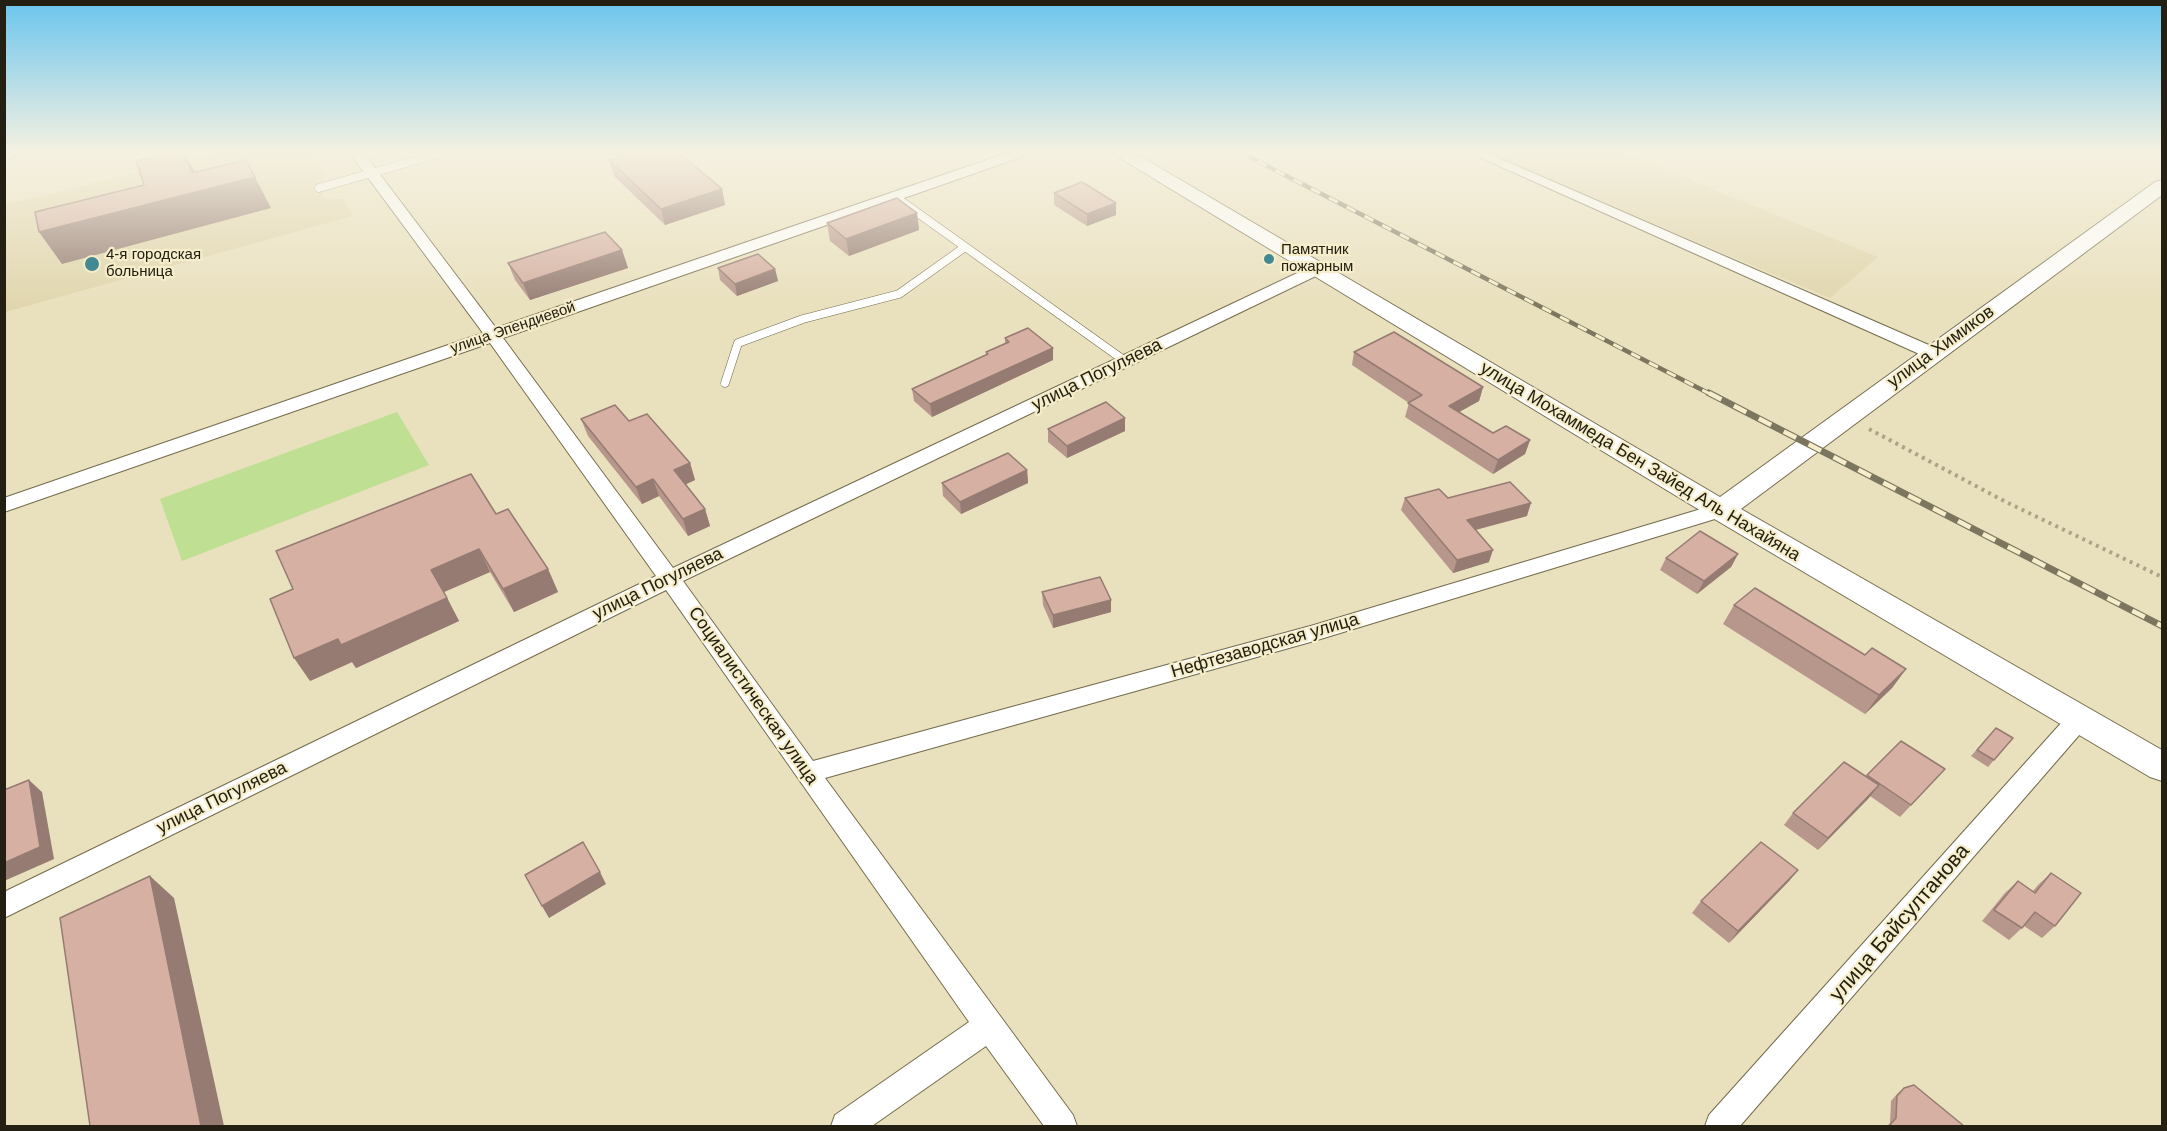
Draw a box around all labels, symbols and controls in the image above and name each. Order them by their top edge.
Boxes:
place label: Памятник пожарным [1281,241,1353,276]
place label: 4-я городская больница [106,246,201,281]
marker: Памятник пожарным [1262,252,1276,266]
marker: 4-я городская больница [83,255,101,273]
street label: улица Эпендиевой [448,298,578,358]
street label: улица Химиков [1883,301,1999,393]
street label: улица Погуляева [1028,334,1166,416]
street label: улица Мохаммеда Бен Зайед Аль Нахайяна [1476,358,1804,566]
street label: улица Погуляева [589,543,727,625]
street label: Социалистическая улица [683,603,823,789]
street label: Нефтезаводская улица [1169,609,1361,683]
street label: улица Погуляева [153,757,291,839]
street label: улица Байсултанова [1825,839,1975,1007]

